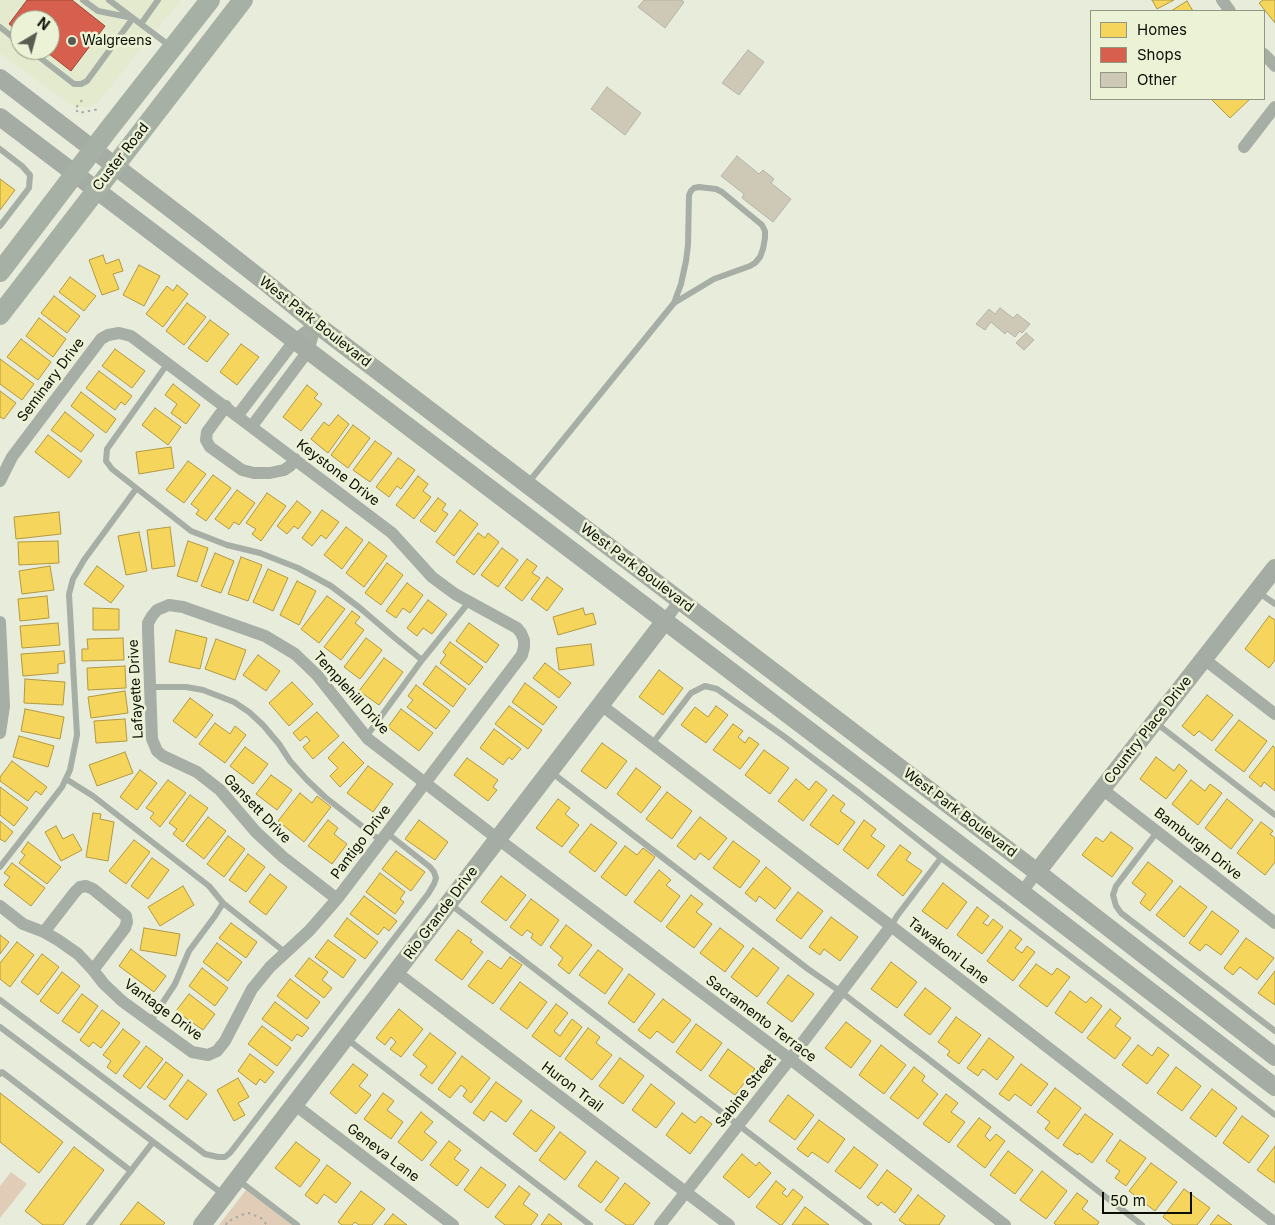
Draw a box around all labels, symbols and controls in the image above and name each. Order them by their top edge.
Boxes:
north arrow [10,10,60,60]
legend [1090,10,1265,100]
text: N [34,13,53,33]
text: Homes [1137,20,1187,39]
place label: Walgreens [82,33,152,49]
marker: Walgreens [66,35,78,47]
text: Shops [1137,45,1182,64]
text: Other [1137,70,1177,89]
street label: Custer Road [89,120,153,194]
street label: West Park Boulevard [256,273,374,371]
street label: Seminary Drive [14,335,88,425]
street label: Keystone Drive [293,436,383,510]
street label: West Park Boulevard [577,520,697,616]
street label: Lafayette Drive [125,639,147,739]
street label: Templehill Drive [309,648,393,738]
street label: Country Place Drive [1101,673,1195,787]
street label: West Park Boulevard [900,765,1020,861]
street label: Gansett Drive [220,771,294,847]
street label: Pantigo Drive [328,802,394,882]
street label: Bamburgh Drive [1151,805,1245,883]
street label: Rio Grande Drive [401,863,481,963]
street label: Tawakoni Lane [904,914,992,988]
street label: Sacramento Terrace [702,972,820,1066]
street label: Vantage Drive [120,976,206,1044]
street label: Sabine Street [712,1051,780,1131]
street label: Huron Trail [538,1058,606,1116]
street label: Geneva Lane [343,1120,423,1186]
scale bar [1105,1182,1195,1214]
text: 50 m [1110,1191,1146,1210]

